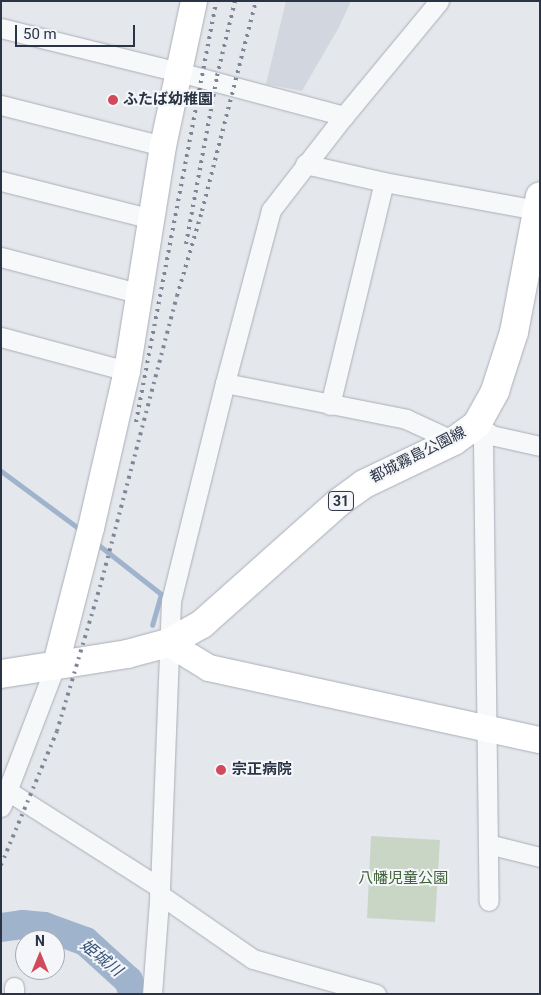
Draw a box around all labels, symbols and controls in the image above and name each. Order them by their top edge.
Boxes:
scale bar [18,15,138,47]
text: 50 m [23,25,57,43]
place label: ふたば幼稚園 [123,91,213,109]
marker: ふたば幼稚園 [107,94,119,106]
street label: 都城霧島公園線 [367,423,469,487]
road number: 31 [327,490,355,512]
place label: 宗正病院 [232,761,292,779]
marker: 宗正病院 [214,763,228,777]
park label: 八幡児童公園 [358,870,448,888]
north arrow [15,930,65,980]
text: N [35,933,45,949]
water label: 姫城川 [76,935,126,981]

